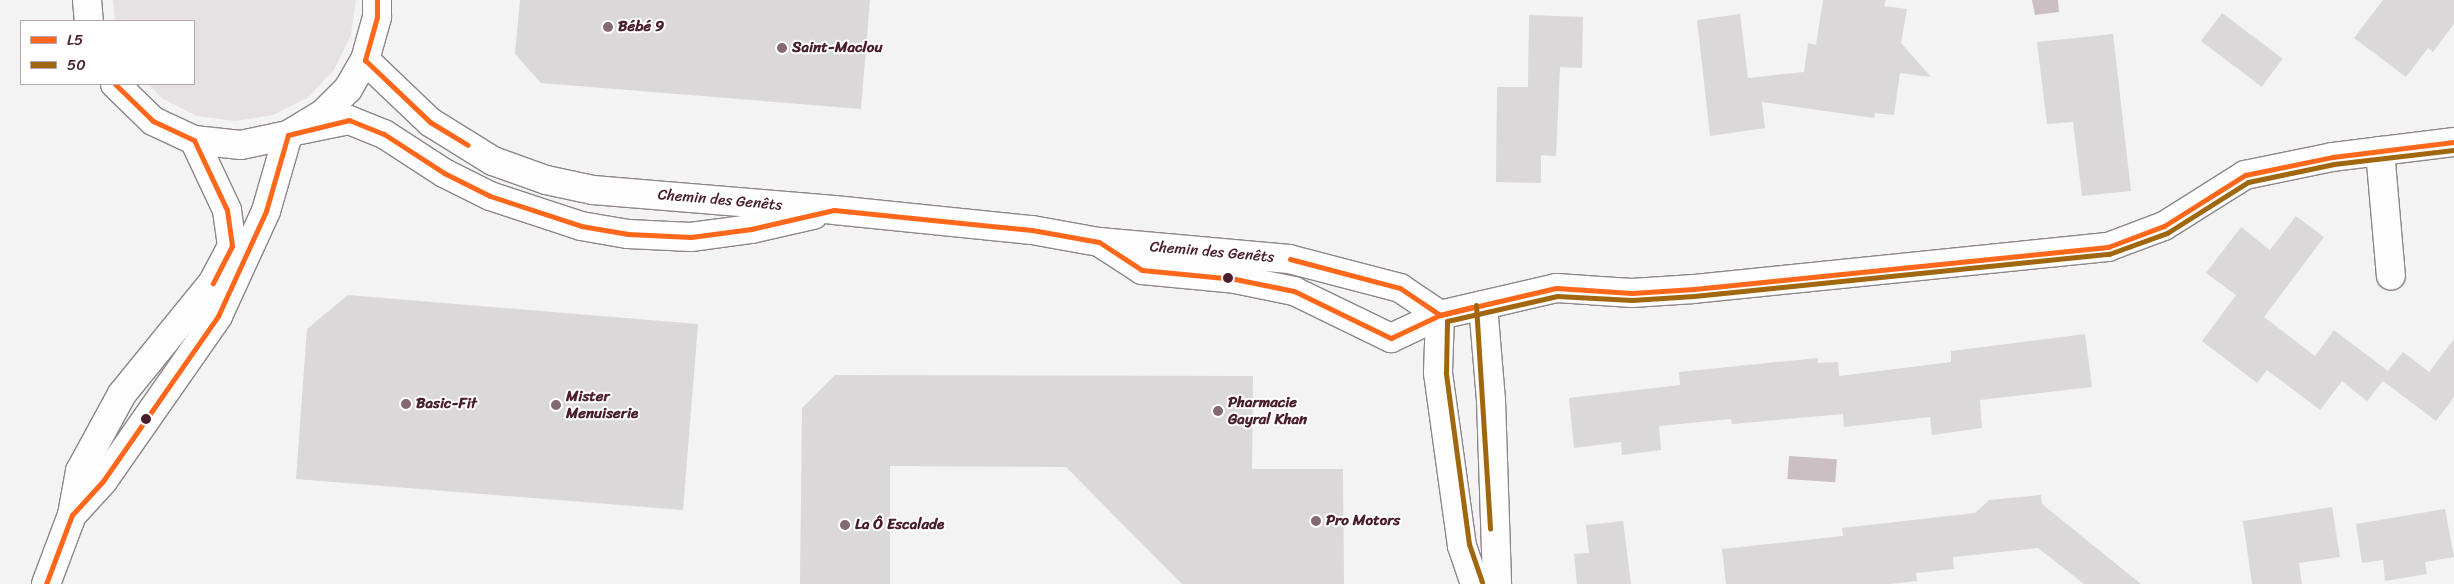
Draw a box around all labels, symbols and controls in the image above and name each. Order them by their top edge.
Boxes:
place label: Bébé 9 [618,18,664,36]
legend [20,20,195,85]
marker: Bébé 9 [602,21,614,33]
text: L5 [67,27,83,53]
place label: Saint-Maclou [792,39,882,57]
marker: Saint-Maclou [776,42,788,54]
text: 50 [67,52,86,78]
street label: Chemin des Genêts [657,186,783,214]
street label: Chemin des Genêts [1149,238,1275,266]
unlabelled marker [1223,273,1233,283]
place label: Mister Menuiserie [566,387,638,422]
place label: Pharmacie Gayral Khan [1228,393,1307,428]
place label: Basic-Fit [416,395,477,413]
marker: Basic-Fit [400,398,412,410]
marker: Mister Menuiserie [550,399,562,411]
marker: Pharmacie Gayral Khan [1212,405,1224,417]
unlabelled marker [141,414,151,424]
place label: Pro Motors [1326,512,1399,530]
marker: Pro Motors [1310,515,1322,527]
place label: La Ô Escalade [855,516,944,534]
marker: La Ô Escalade [839,519,851,531]

